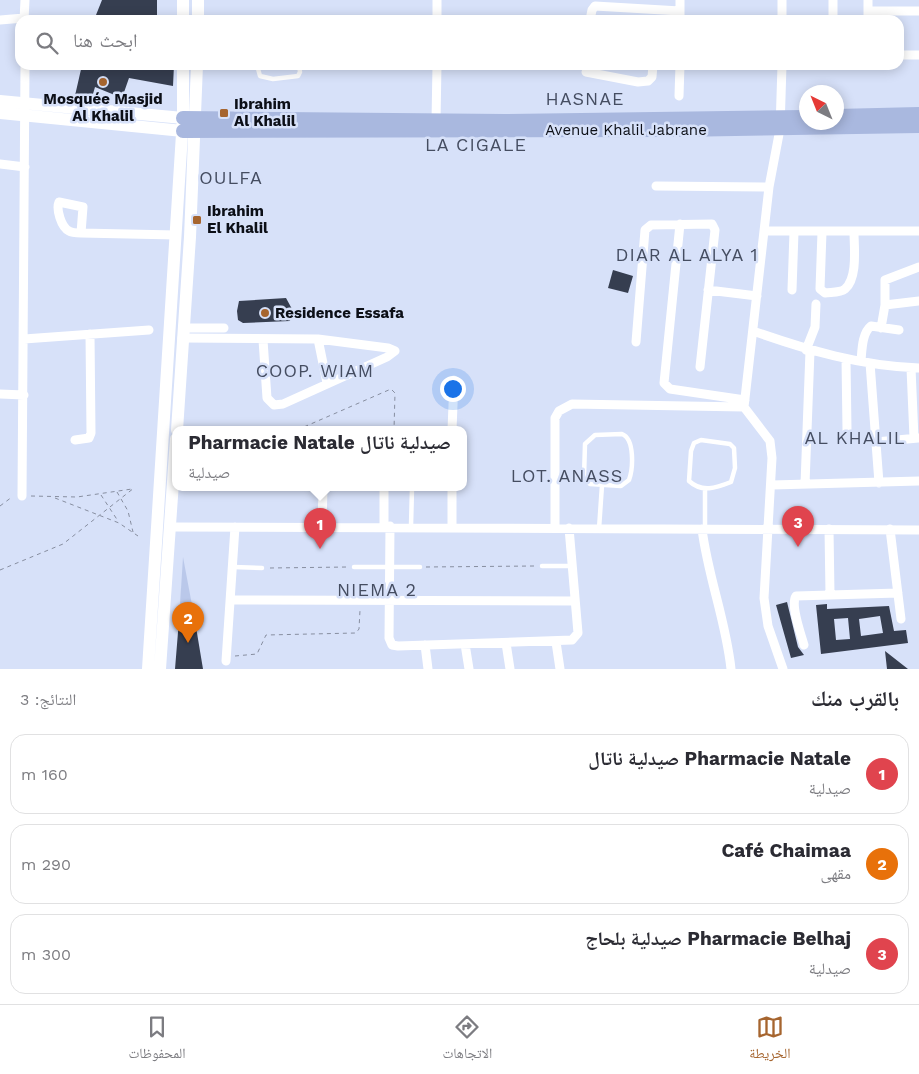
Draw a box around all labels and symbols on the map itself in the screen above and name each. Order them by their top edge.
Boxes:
marker: Mosquée Masjid Al Khalil [97,76,109,88]
north arrow [799,85,844,130]
district label: HASNAE [545,88,625,109]
place label: Mosquée Masjid Al Khalil [43,90,163,125]
place label: Ibrahim Al Khalil [234,95,296,130]
marker: Ibrahim Al Khalil [218,107,230,119]
street label: Avenue Khalil Jabrane [545,121,707,139]
district label: LA CIGALE [425,134,527,155]
district label: OULFA [199,167,263,188]
place label: Ibrahim El Khalil [207,202,268,237]
marker: Ibrahim El Khalil [191,214,203,226]
district label: DIAR AL ALYA 1 [616,244,758,265]
place label: Residence Essafa [275,304,404,322]
marker: Residence Essafa [259,307,271,319]
district label: COOP. WIAM [256,360,374,381]
your location [440,376,466,402]
district label: AL KHALIL [804,427,906,448]
district label: LOT. ANASS [511,465,623,486]
pin: 3 [782,506,814,547]
pin: 1 [304,508,336,549]
district label: NIEMA 2 [337,579,417,600]
pin: 2 [172,602,204,643]

